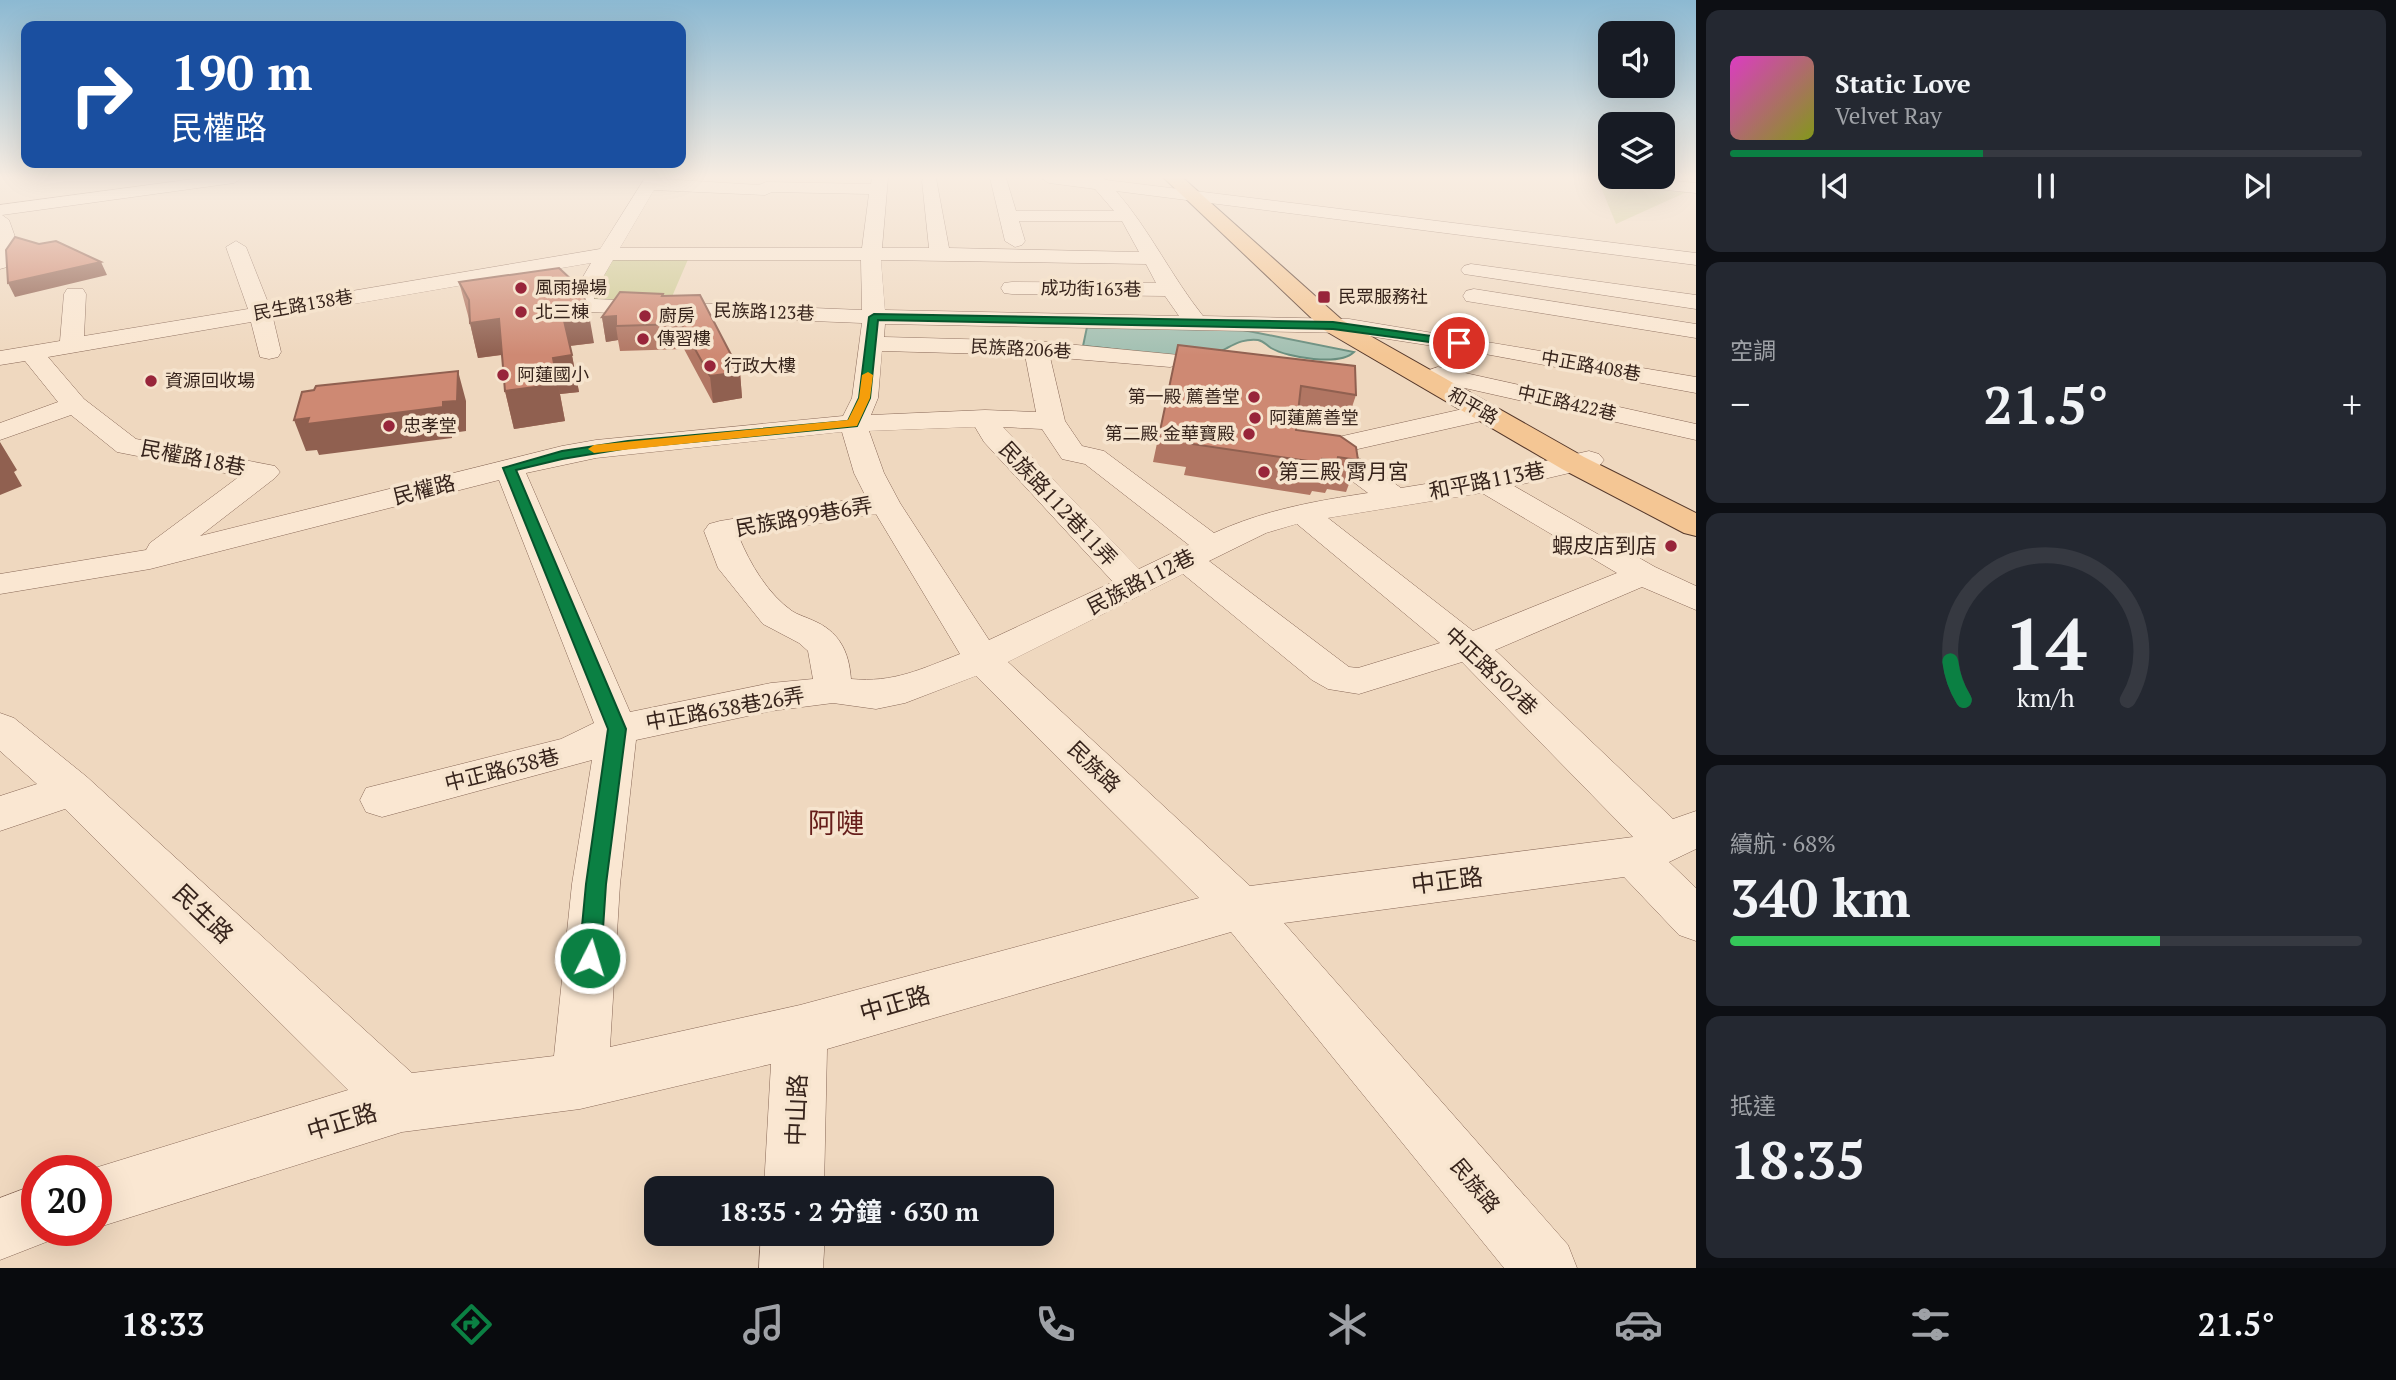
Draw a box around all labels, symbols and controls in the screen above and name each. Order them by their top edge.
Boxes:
map controls [1598,21,1675,189]
button: sound [1598,21,1675,98]
text: 190 m [171,39,313,104]
icon: right [56,49,147,140]
text: Static Love [1835,66,1971,100]
text: Velvet Ray [1835,100,1942,131]
text: 民權路 [171,106,267,148]
button: layers [1598,112,1675,189]
icon: previous [1816,167,1854,205]
icon: pause [2027,167,2065,205]
icon: next [2238,167,2276,205]
place label: 風雨操場 [535,275,607,299]
street label: 成功街163巷 [1040,275,1142,301]
marker: 風雨操場 [513,280,529,296]
street label: 民生路138巷 [251,283,355,325]
place label: 民眾服務社 [1338,284,1428,308]
marker: 民眾服務社 [1316,289,1332,305]
street label: 民族路123巷 [713,297,815,325]
place label: 北三棟 [535,299,589,323]
place label: 廚房 [659,303,695,327]
marker: 北三棟 [513,304,529,320]
marker: 廚房 [637,308,653,324]
pin [1429,313,1489,373]
icon: arrive [1440,324,1478,362]
place label: 傳習樓 [657,326,711,350]
marker: 傳習樓 [635,331,651,347]
street label: 民族路206巷 [970,333,1072,363]
text: 空調 [1730,335,1776,366]
street label: 中正路408巷 [1539,344,1643,386]
place label: 行政大樓 [724,353,796,377]
marker: 行政大樓 [702,358,718,374]
place label: 阿蓮國小 [517,362,589,386]
marker: 阿蓮國小 [495,367,511,383]
place label: 資源回收場 [165,368,255,392]
text: 21.5° [1983,370,2109,439]
marker: 資源回收場 [143,373,159,389]
street label: 中正路422巷 [1515,379,1619,425]
text: − [1730,379,1750,429]
text: + [2342,379,2362,429]
street label: 和平路 [1444,381,1503,429]
place label: 第一殿 薦善堂 [1128,384,1240,408]
marker: 第一殿 薦善堂 [1246,389,1262,405]
place label: 阿蓮薦善堂 [1269,405,1359,429]
marker: 阿蓮薦善堂 [1247,410,1263,426]
place label: 忠孝堂 [403,413,457,437]
marker: 忠孝堂 [381,418,397,434]
place label: 第二殿 金華寶殿 [1105,421,1235,445]
marker: 第二殿 金華寶殿 [1241,426,1257,442]
street label: 民權路18巷 [138,433,248,481]
street label: 民族路112巷11弄 [994,435,1124,572]
street label: 和平路113巷 [1426,455,1547,505]
place label: 第三殿 霄月宮 [1278,457,1409,485]
marker: 第三殿 霄月宮 [1256,464,1272,480]
street label: 民權路 [390,468,458,510]
street label: 民族路99巷6弄 [733,490,875,542]
place label: 蝦皮店到店 [1552,531,1657,559]
marker: 蝦皮店到店 [1663,538,1679,554]
street label: 民族路112巷 [1082,542,1199,620]
text: 14 [2005,594,2087,691]
street label: 中正路502巷 [1439,620,1544,721]
street label: 中正路638巷26弄 [643,680,807,736]
text: km/h [2017,681,2075,714]
street label: 民族路 [1062,734,1127,798]
street label: 中正路638巷 [441,741,562,797]
district label: 阿嗹 [808,804,864,841]
text: 續航 · 68% [1730,828,1836,859]
street label: 中正路 [1409,860,1485,900]
text: 340 km [1730,863,1911,932]
street label: 民生路 [167,877,241,950]
position arrow [553,921,627,995]
street label: 中正路 [856,978,934,1028]
street label: 中山路 [779,1073,813,1147]
text: 抵達 [1730,1090,1776,1121]
street label: 中正路 [303,1095,381,1147]
text: 18:35 [1730,1125,1865,1194]
street label: 民族路 [1445,1152,1507,1218]
speed limit sign: 20 [21,1155,112,1246]
text: 18:35 · 2 分鐘 · 630 m [719,1194,979,1228]
icon: directions [447,1300,496,1349]
icon: music [739,1300,788,1349]
icon: phone [1031,1300,1080,1349]
icon: climate [1323,1300,1372,1349]
icon: car [1614,1300,1663,1349]
icon: filters [1906,1300,1955,1349]
text: 18:33 [121,1303,205,1345]
text: 21.5° [2198,1303,2275,1345]

